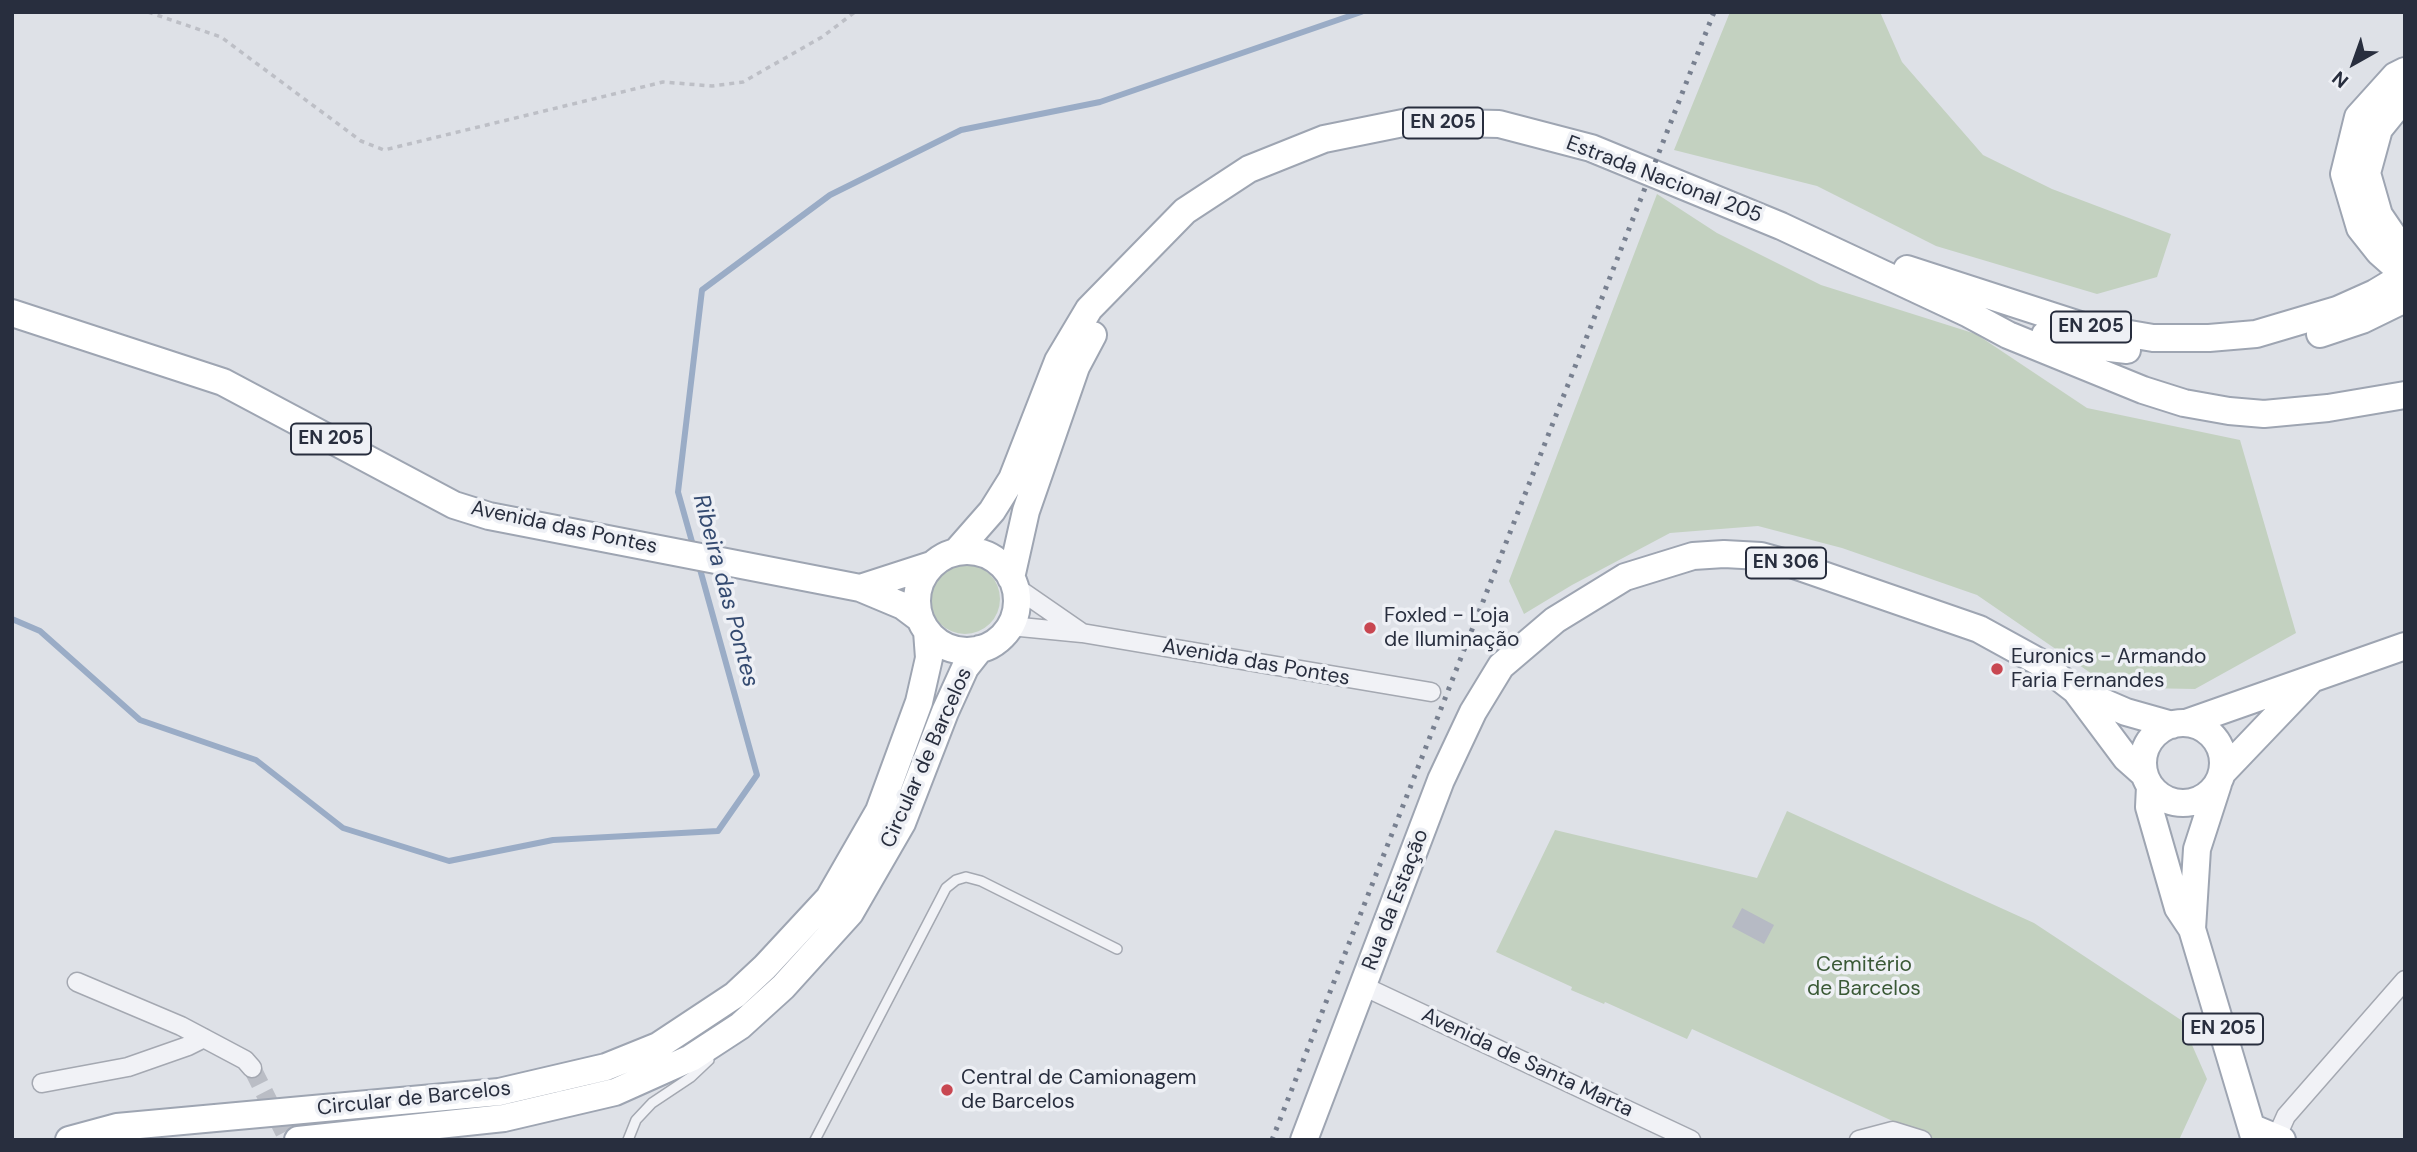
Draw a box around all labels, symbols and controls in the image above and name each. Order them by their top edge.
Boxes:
north arrow [2319,28,2389,98]
text: N [2327,65,2354,94]
road number: EN 205 [1403,108,1483,139]
street label: Estrada Nacional 205 [1562,131,1766,229]
road number: EN 205 [2051,312,2131,342]
road number: EN 205 [291,424,371,454]
water label: Ribeira das Pontes [686,492,764,690]
street label: Avenida das Pontes [469,496,659,560]
road number: EN 306 [1746,548,1826,578]
place label: Foxled - Loja de Iluminação [1384,603,1519,653]
marker: Foxled - Loja de Iluminação [1362,620,1378,636]
street label: Avenida das Pontes [1160,634,1352,692]
place label: Euronics - Armando Faria Fernandes [2011,644,2206,694]
marker: Euronics - Armando Faria Fernandes [1989,661,2005,677]
street label: Circular de Barcelos [876,664,978,852]
street label: Rua da Estação [1358,826,1434,974]
park label: Cemitério de Barcelos [1807,952,1921,1002]
street label: Avenida de Santa Marta [1417,1003,1637,1123]
road number: EN 205 [2183,1014,2263,1044]
place label: Central de Camionagem de Barcelos [961,1065,1197,1115]
street label: Circular de Barcelos [316,1076,512,1122]
marker: Central de Camionagem de Barcelos [939,1082,955,1098]

